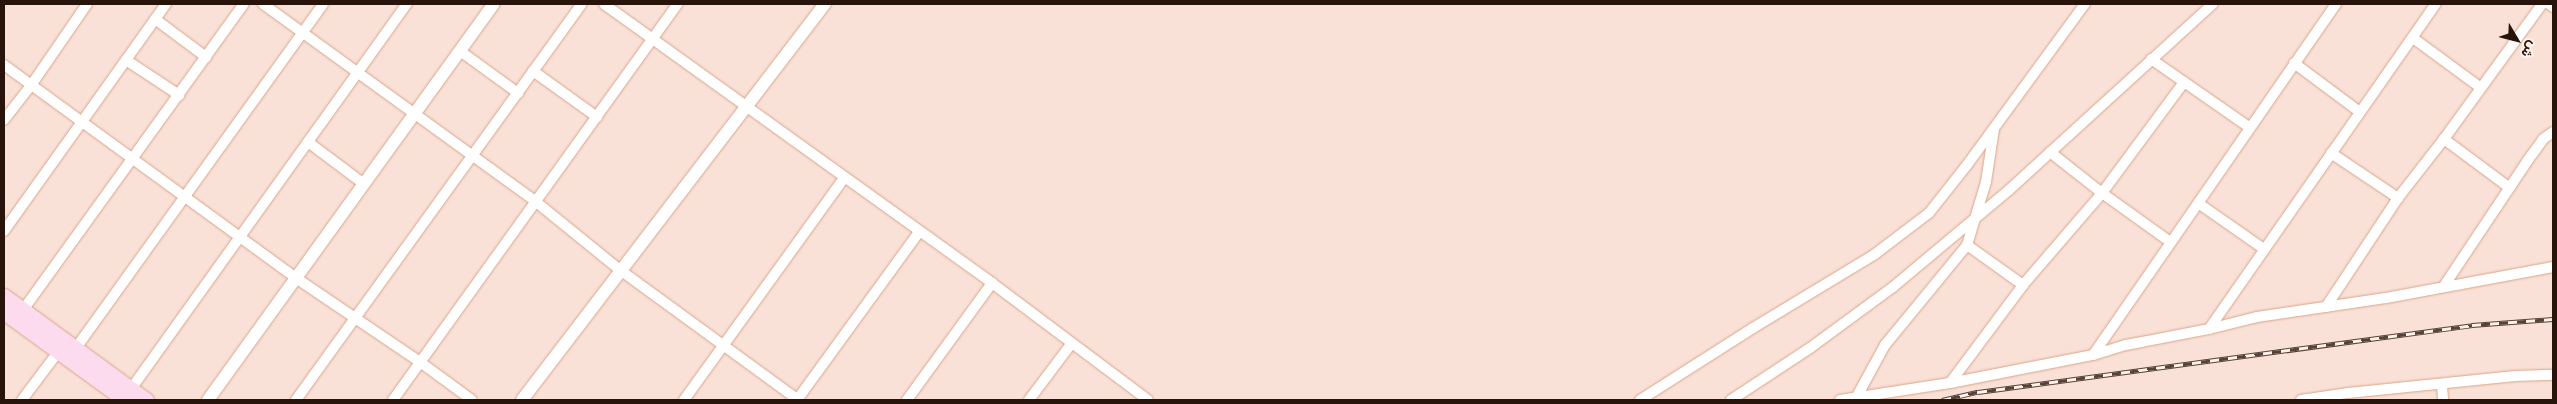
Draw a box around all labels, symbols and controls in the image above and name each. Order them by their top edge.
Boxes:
north arrow [2492,15,2542,65]
text: ش [2517,37,2542,62]

